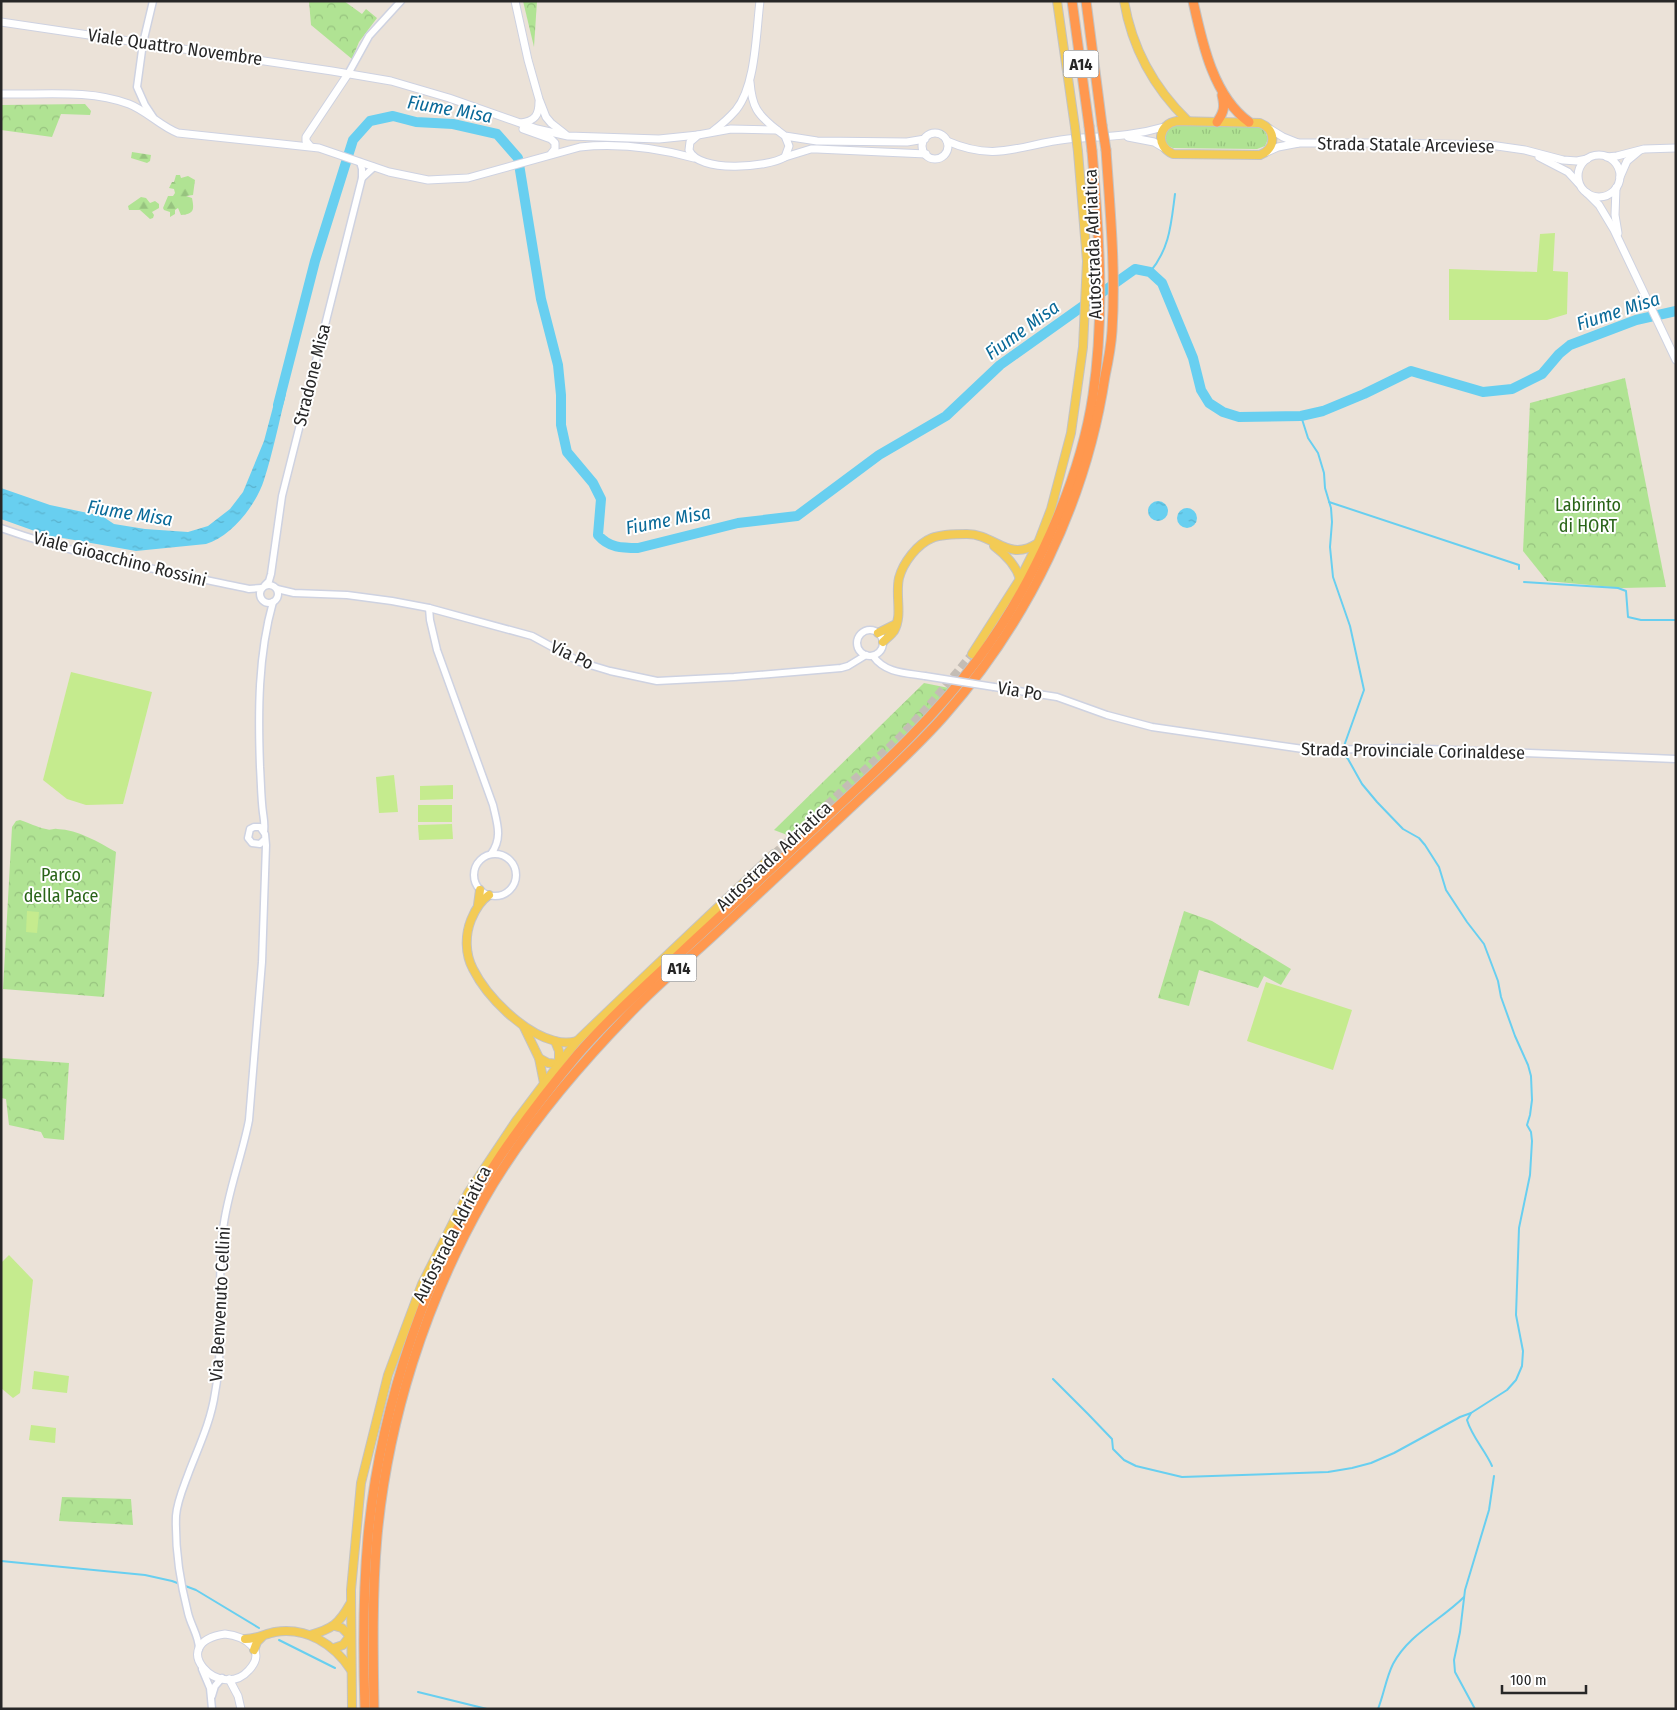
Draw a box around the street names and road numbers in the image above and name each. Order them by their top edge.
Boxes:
street label: Viale Quattro Novembre [86,24,264,70]
road number: A14 [1064,51,1098,78]
street label: Strada Statale Arceviese [1317,132,1495,158]
street label: Autostrada Adriatica [1079,168,1107,319]
street label: Stradone Misa [289,321,335,429]
street label: Viale Gioacchino Rossini [31,527,209,591]
street label: Via Po [547,636,597,674]
street label: Via Po [996,677,1044,705]
street label: Strada Provinciale Corinaldese [1301,738,1525,764]
street label: Autostrada Adriatica [712,797,837,915]
road number: A14 [662,954,696,981]
street label: Autostrada Adriatica [408,1162,496,1306]
street label: Via Benvenuto Cellini [205,1226,235,1382]

